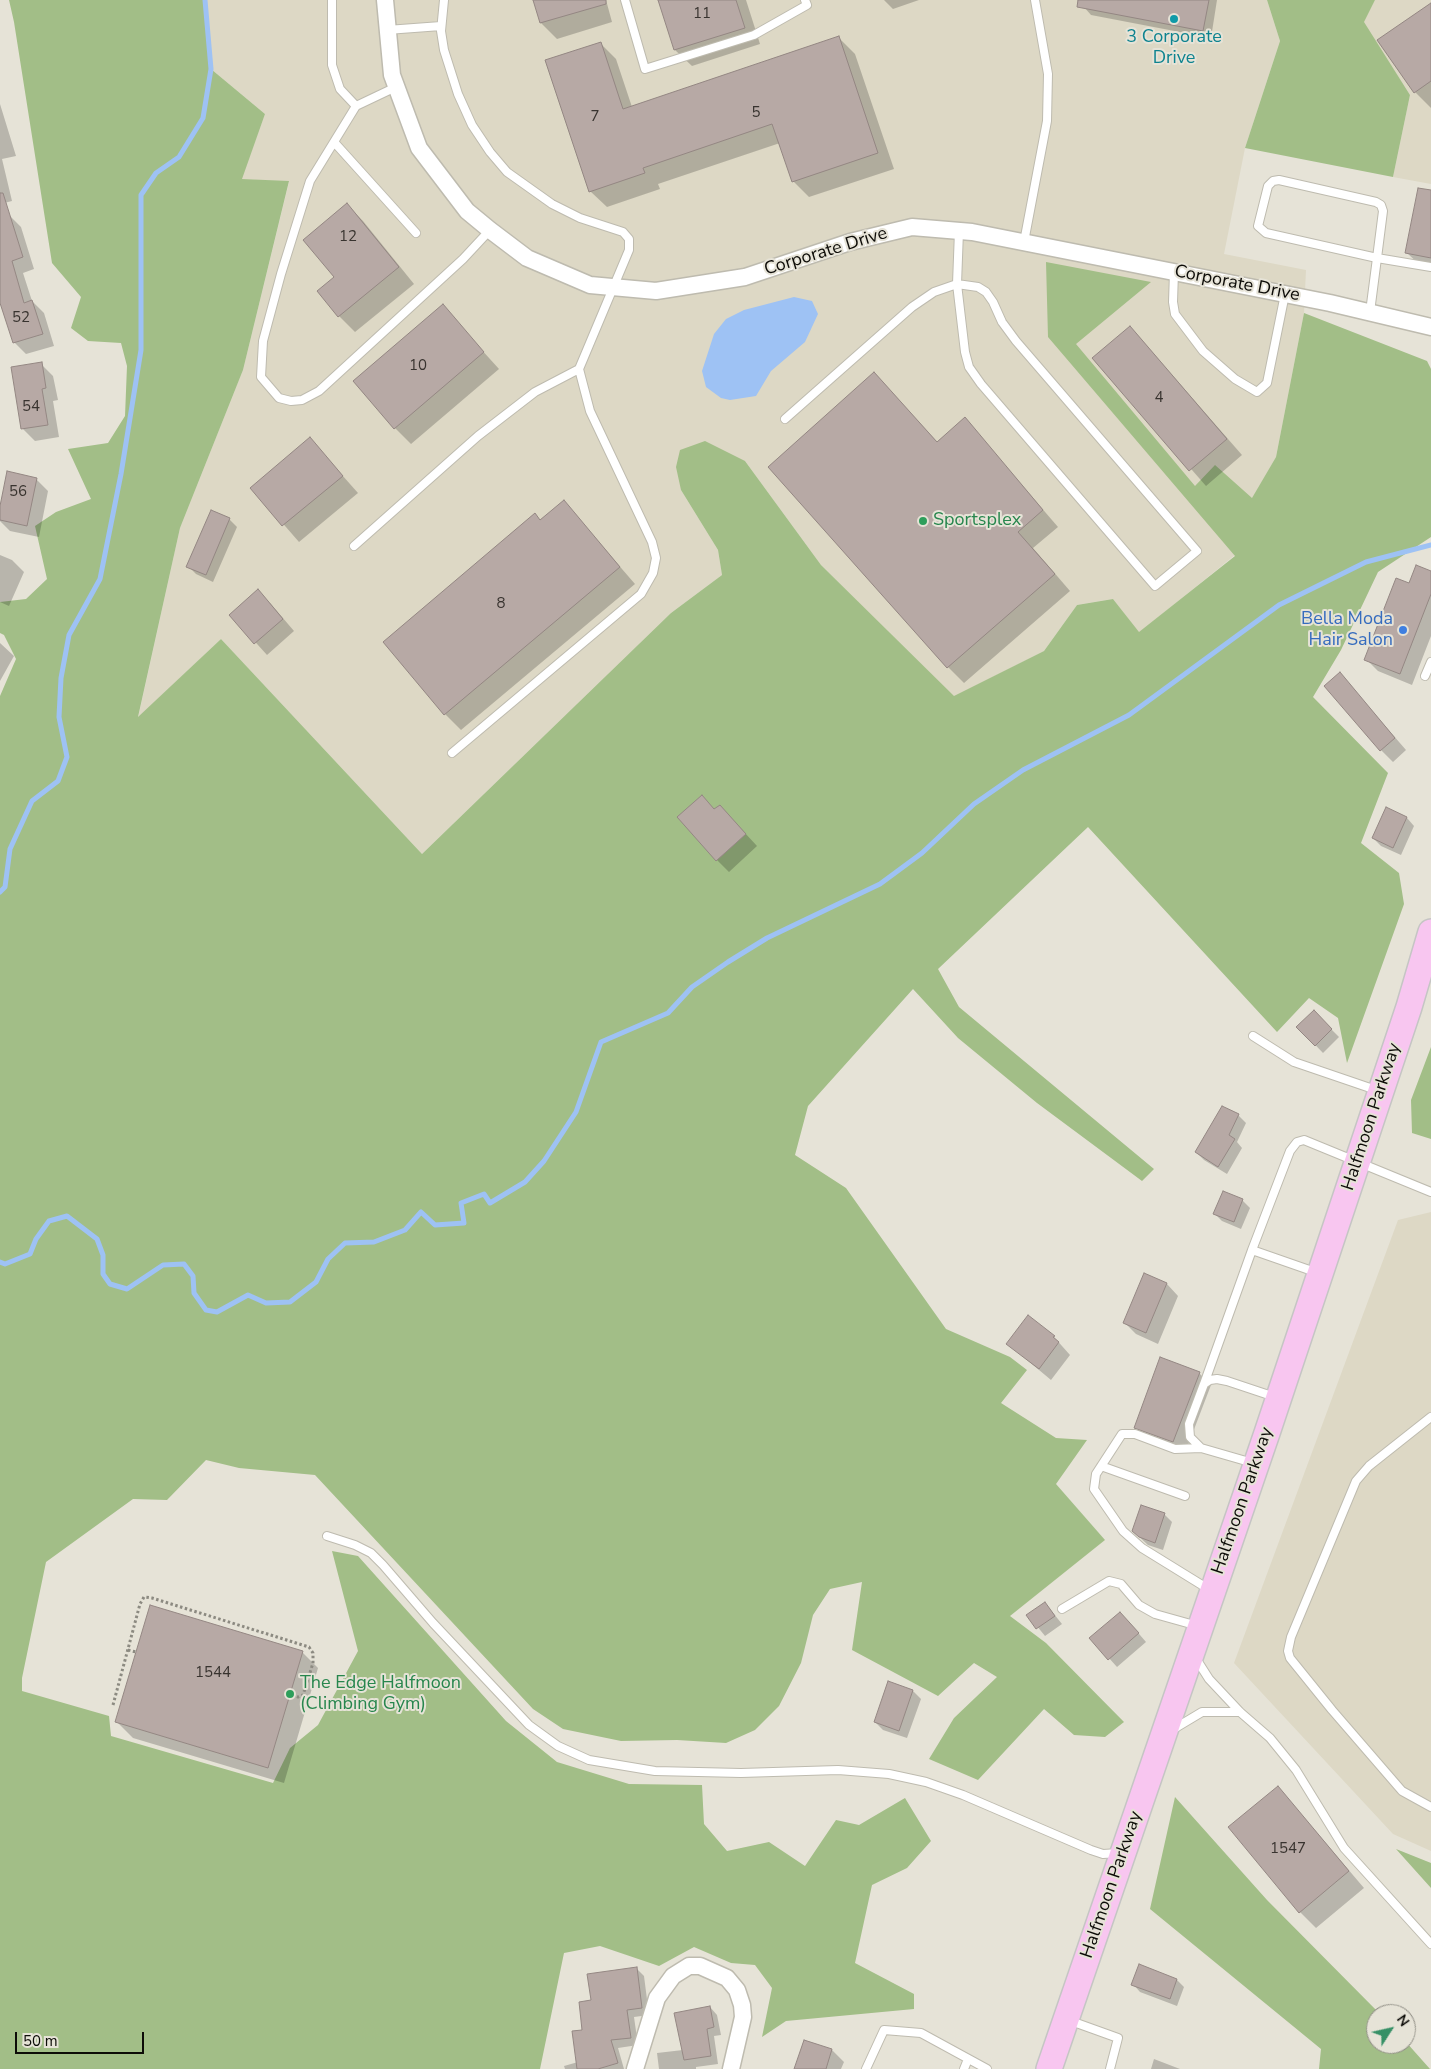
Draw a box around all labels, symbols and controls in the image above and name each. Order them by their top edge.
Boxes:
house number: 11 [693,5,711,23]
marker: 3 Corporate Drive [1168,13,1180,25]
place label: 3 Corporate Drive [1126,27,1222,70]
house number: 5 [752,104,760,122]
house number: 7 [591,108,599,126]
street label: Corporate Drive [762,223,890,281]
house number: 12 [339,228,357,246]
street label: Corporate Drive [1172,261,1302,307]
house number: 52 [12,309,30,327]
house number: 10 [409,357,427,375]
house number: 4 [1155,389,1163,407]
house number: 54 [22,398,40,416]
house number: 56 [9,483,27,501]
place label: Sportsplex [933,510,1021,532]
marker: Sportsplex [917,515,929,527]
house number: 8 [497,595,505,613]
place label: Bella Moda Hair Salon [1301,609,1393,652]
marker: Bella Moda Hair Salon [1397,624,1409,636]
street label: Halfmoon Parkway [1338,1040,1406,1194]
street label: Halfmoon Parkway [1208,1425,1278,1577]
house number: 1544 [195,1664,231,1682]
place label: The Edge Halfmoon (Climbing Gym) [300,1673,461,1716]
marker: The Edge Halfmoon (Climbing Gym) [284,1688,296,1700]
street label: Halfmoon Parkway [1077,1809,1147,1961]
house number: 1547 [1270,1840,1306,1858]
north arrow [1366,2004,1416,2054]
text: N [1392,2011,1414,2030]
scale bar [18,2022,146,2054]
text: 50 m [23,2031,58,2051]

